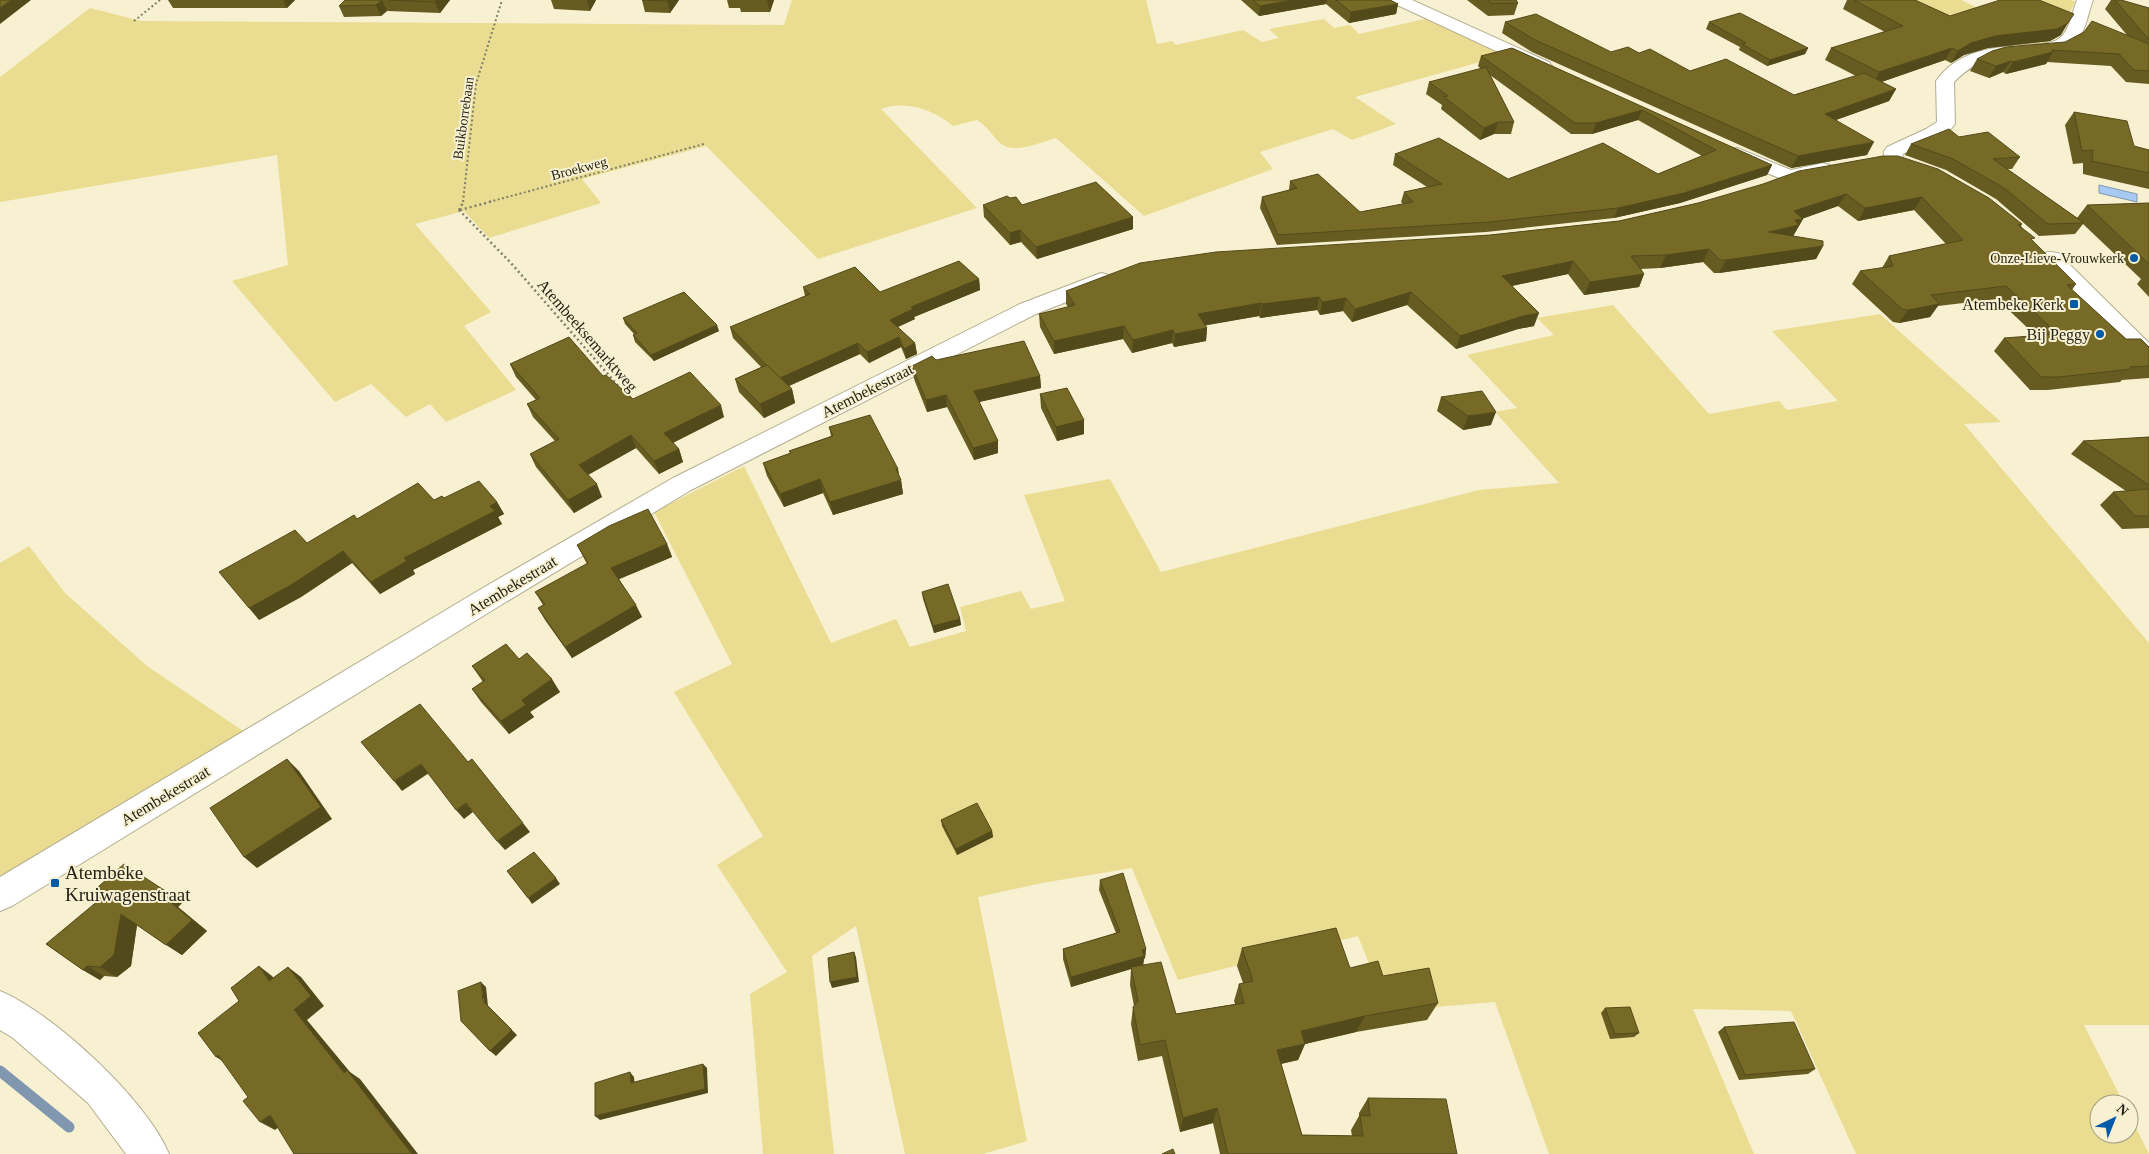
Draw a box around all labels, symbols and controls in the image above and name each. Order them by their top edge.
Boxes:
street label: Buikborrebaan [450,76,477,160]
street label: Broekweg [549,154,609,183]
place label: Onze-Lieve-Vrouwkerk [1990,251,2124,266]
marker: Onze-Lieve-Vrouwkerk [2128,252,2140,264]
street label: Atembeeksemarktweg [534,276,641,396]
place label: Atembeke Kerk [1962,296,2064,313]
marker: Atembeke Kerk [2068,298,2080,310]
place label: Bij Peggy [2026,326,2090,344]
marker: Bij Peggy [2094,328,2106,340]
street label: Atembekestraat [819,360,916,421]
street label: Atembekestraat [465,552,560,619]
street label: Atembekestraat [118,762,213,829]
place label: Atembeke Kruiwagenstraat [65,862,191,905]
marker: Atembeke Kruiwagenstraat [49,877,61,889]
north arrow [2089,1094,2139,1144]
text: N [2114,1101,2131,1119]

